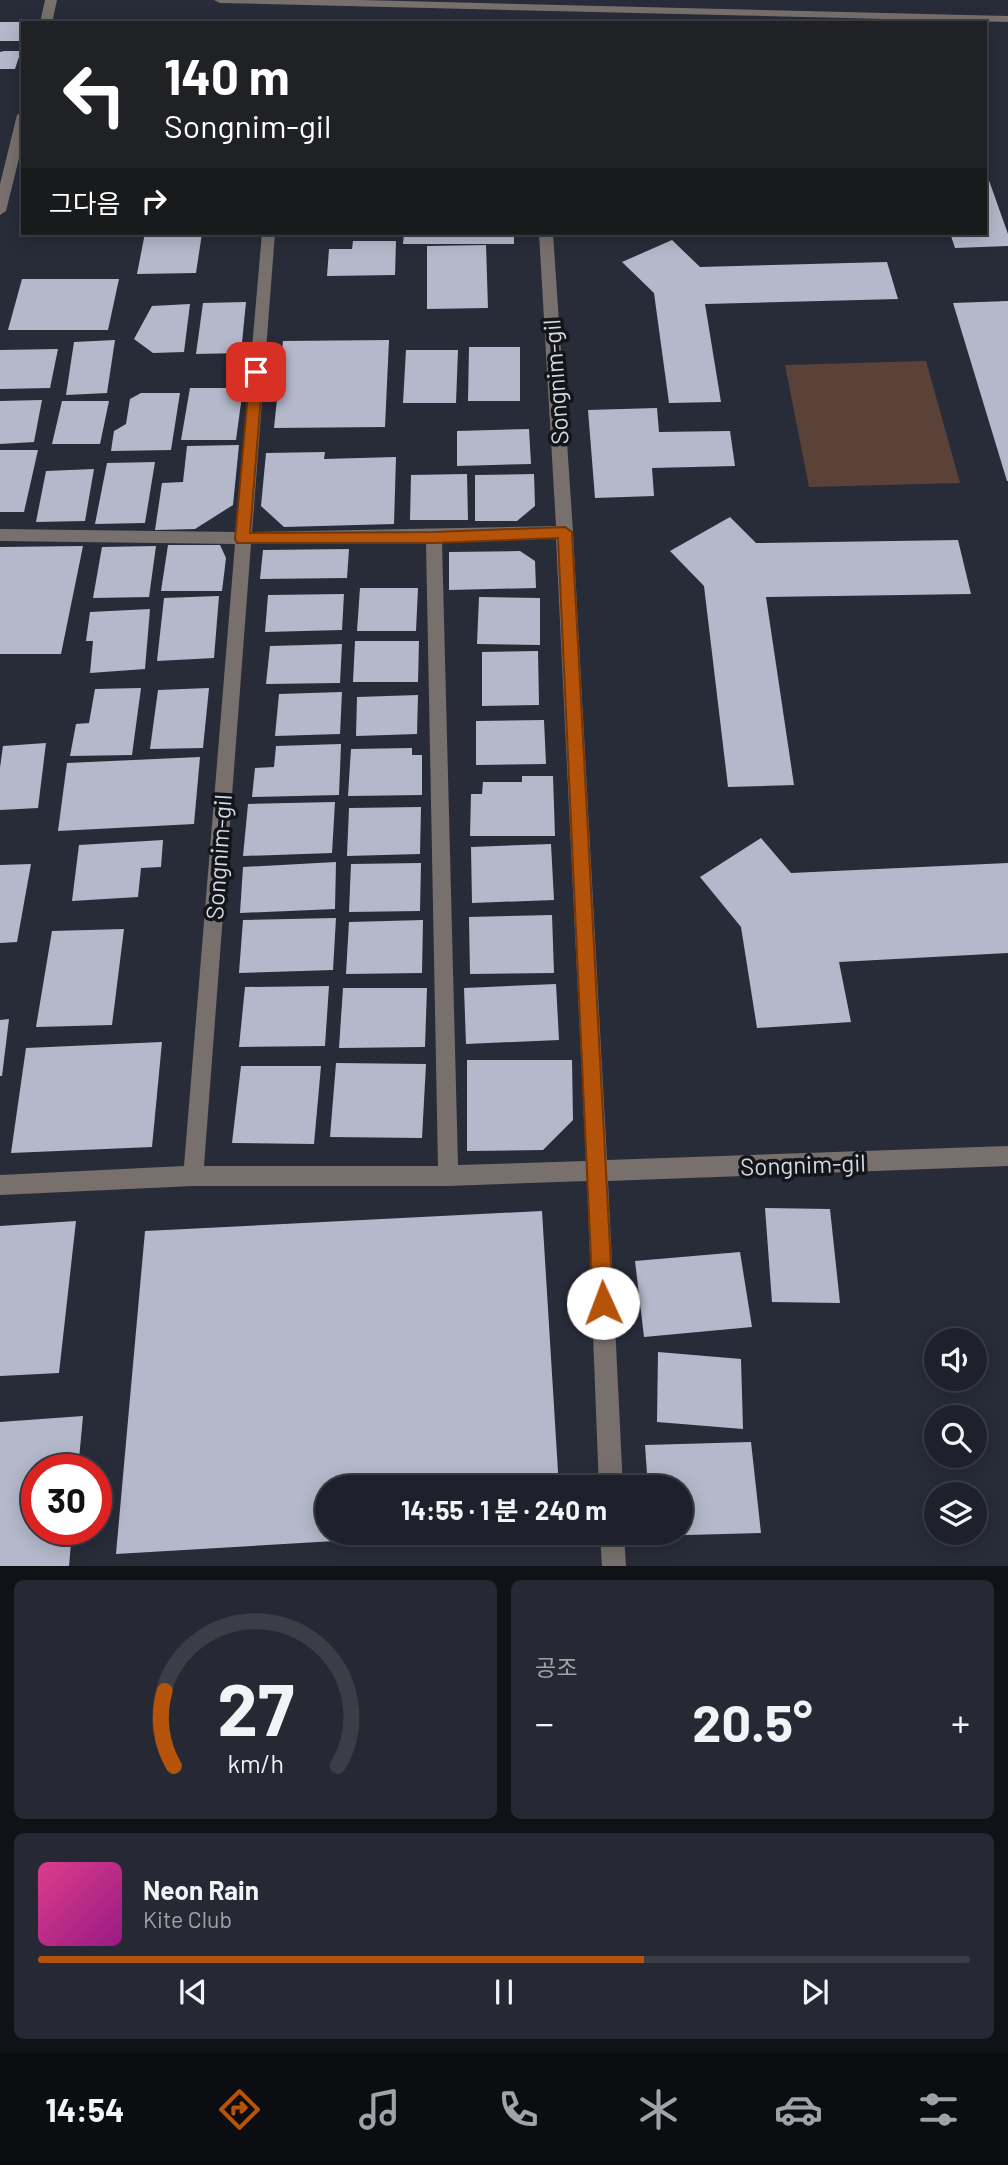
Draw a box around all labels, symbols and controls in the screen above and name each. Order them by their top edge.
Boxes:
text: 140 m [164,46,290,105]
icon: left [49,49,140,140]
text: Songnim-gil [164,106,331,144]
icon: right [135,182,173,220]
text: 그다음 [49,187,121,218]
street label: Songnim-gil [536,318,574,446]
pin [226,342,286,402]
icon: arrive [237,353,275,391]
street label: Songnim-gil [199,793,237,921]
street label: Songnim-gil [740,1147,866,1181]
position arrow [566,1266,640,1340]
map controls [924,1328,987,1545]
button: sound [924,1328,987,1391]
button: search [924,1405,987,1468]
speed limit sign: 30 [21,1454,112,1545]
button: layers [924,1482,987,1545]
text: 14:55 · 1 분 · 240 m [401,1494,607,1525]
text: 공조 [535,1653,577,1681]
text: 27 [217,1663,294,1751]
text: 20.5° [692,1690,813,1752]
text: − [535,1699,554,1745]
text: + [951,1699,970,1745]
text: km/h [227,1747,284,1777]
text: Neon Rain [143,1874,259,1905]
text: Kite Club [143,1905,232,1933]
icon: previous [174,1973,212,2011]
icon: pause [485,1973,523,2011]
icon: next [796,1973,834,2011]
icon: directions [215,2085,264,2134]
icon: music [355,2085,404,2134]
icon: phone [494,2085,543,2134]
icon: climate [634,2085,683,2134]
icon: car [774,2085,823,2134]
icon: filters [914,2085,963,2134]
text: 14:54 [45,2090,124,2128]

